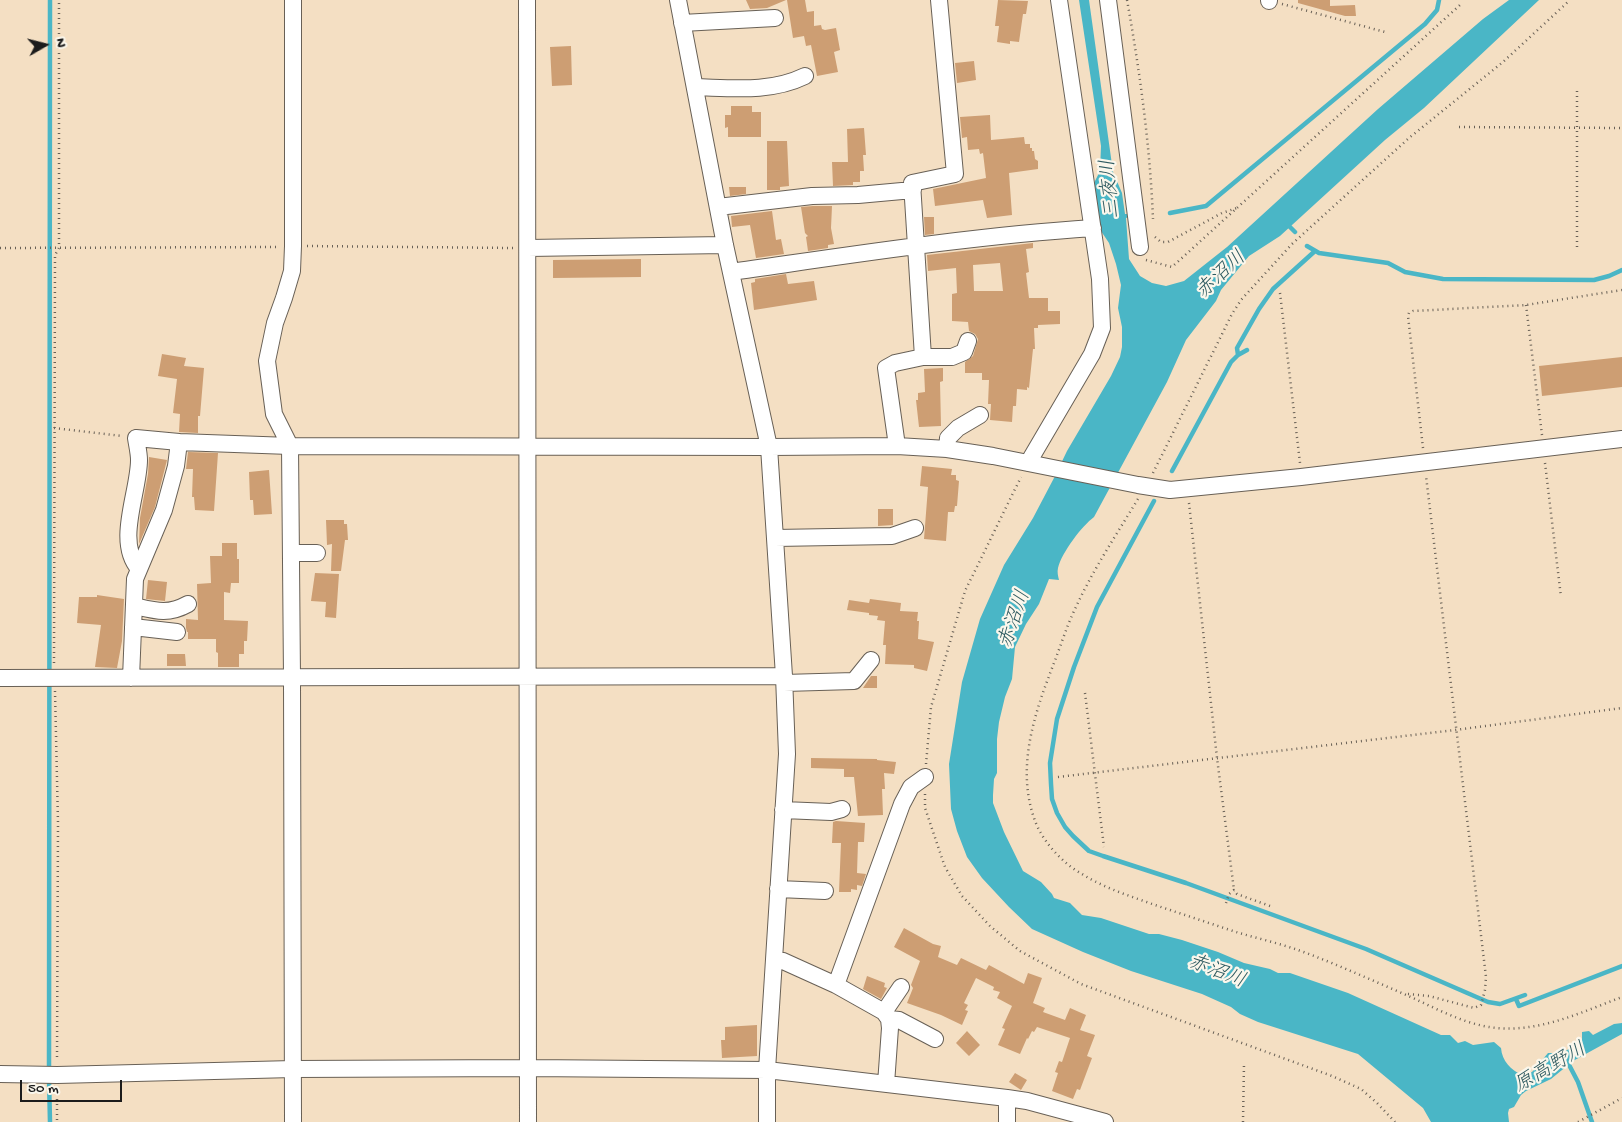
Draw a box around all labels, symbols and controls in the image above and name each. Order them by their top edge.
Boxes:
north arrow [20,20,70,70]
text: N [51,37,69,49]
water label: 三夜川 [1097,158,1127,220]
water label: 赤沼川 [1192,247,1252,305]
water label: 赤沼川 [995,588,1037,652]
water label: 赤沼川 [1184,951,1248,995]
water label: 原高野川 [1510,1039,1592,1099]
scale bar [22,1070,125,1102]
text: 50 m [28,1080,59,1098]

